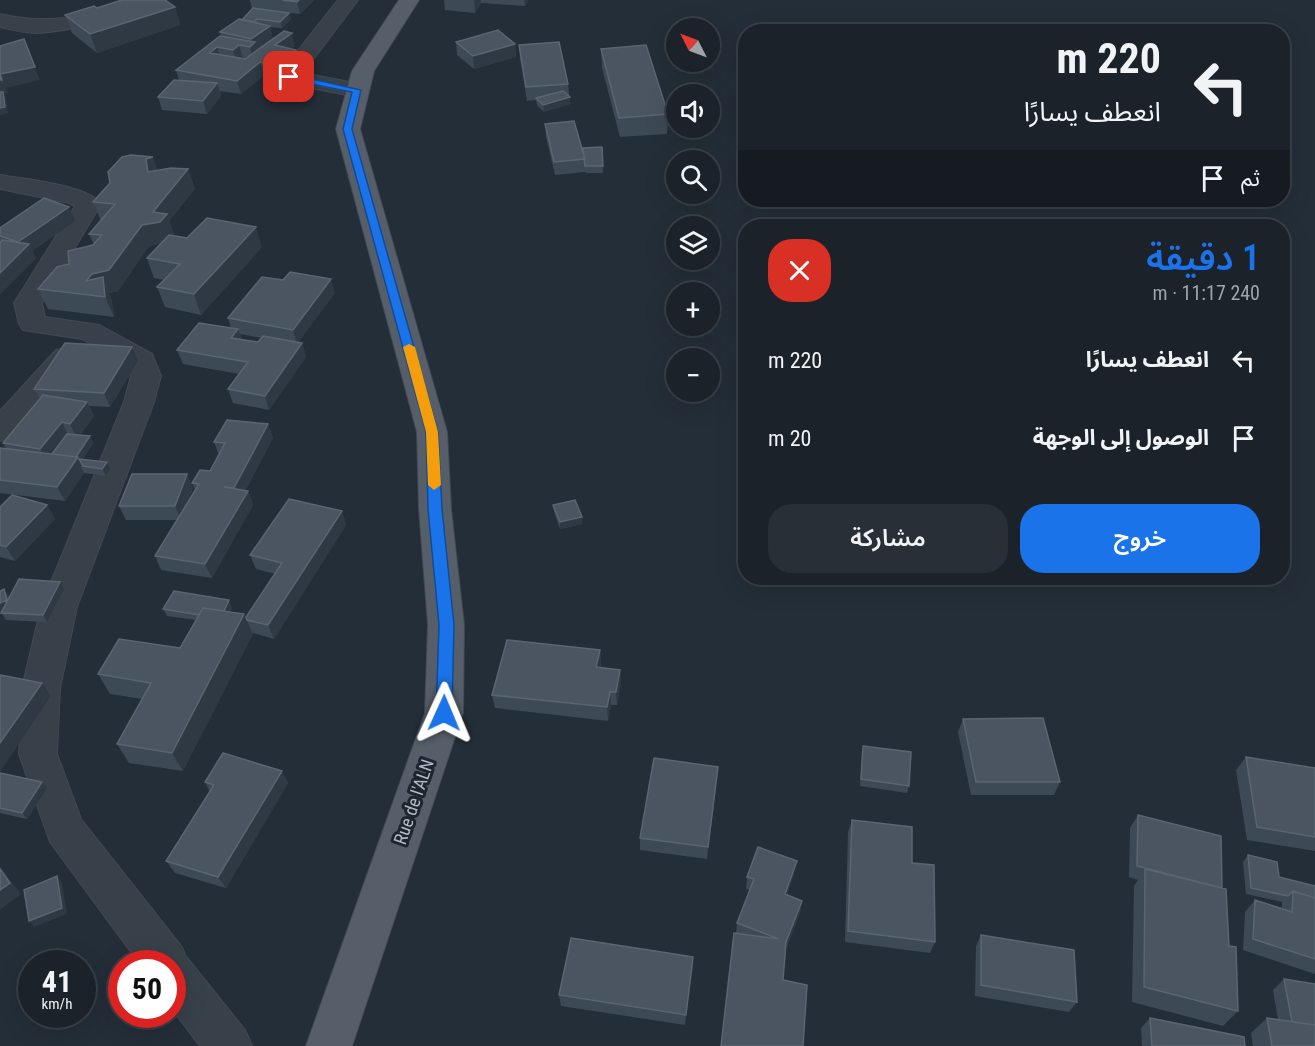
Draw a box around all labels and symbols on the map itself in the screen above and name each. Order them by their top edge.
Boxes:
north arrow [666,18,720,72]
pin [263,51,314,102]
position arrow [412,681,476,745]
street label: Rue de l'ALN [389,757,438,847]
speed limit sign: 50 [108,950,186,1028]

